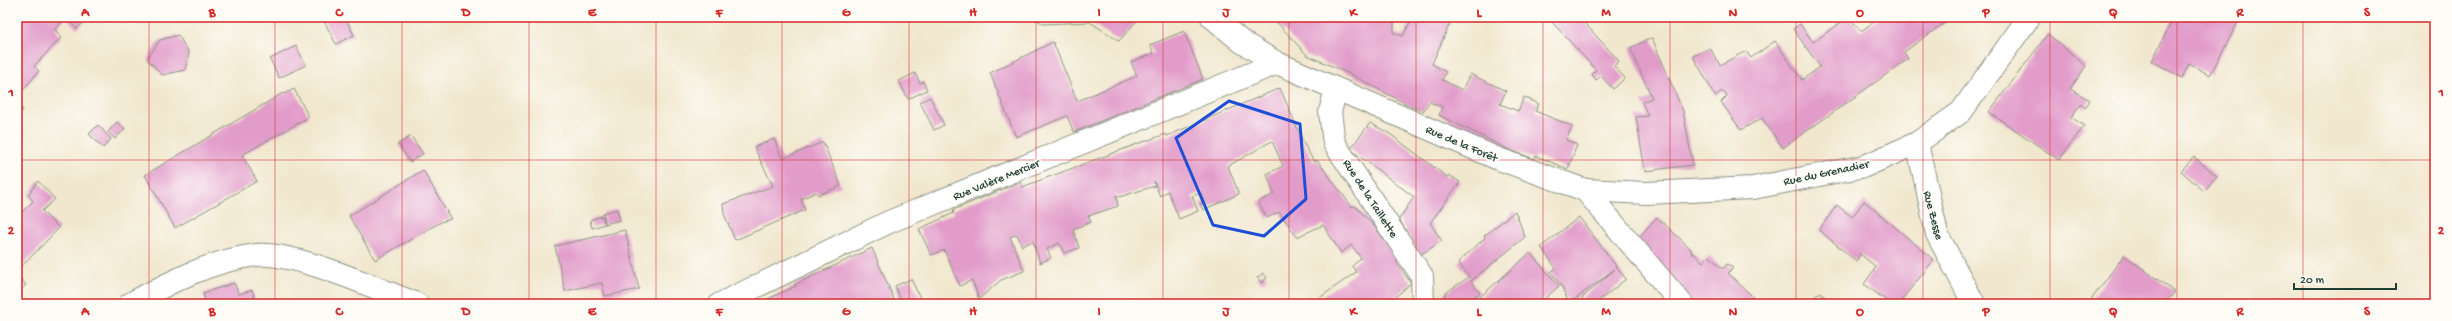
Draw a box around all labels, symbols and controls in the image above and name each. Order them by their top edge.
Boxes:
text: A [80,6,90,21]
text: B [208,6,217,21]
text: C [334,6,344,21]
text: D [461,6,471,21]
text: E [588,6,597,21]
text: F [715,6,724,21]
text: G [842,6,851,21]
text: H [969,6,977,21]
text: I [1097,6,1101,21]
text: J [1222,6,1231,21]
text: K [1348,6,1358,21]
text: L [1477,6,1483,21]
text: M [1601,6,1611,21]
text: N [1729,6,1738,21]
text: O [1856,6,1864,21]
text: P [1981,6,1990,21]
text: Q [2109,6,2118,21]
text: R [2236,6,2245,21]
text: S [2364,6,2371,21]
text: 1 [7,86,14,101]
text: 1 [2437,86,2444,101]
street label: Rue de la Forêt [1423,123,1500,167]
street label: Rue Valère Mercier [951,156,1044,205]
street label: Rue de la Taillette [1339,157,1400,242]
street label: Rue du Grenadier [1782,158,1872,190]
street label: Rue Zesse [1919,190,1945,242]
text: 2 [8,224,15,239]
text: 2 [2438,224,2445,239]
scale bar [2294,265,2396,291]
text: 20 m [2300,274,2325,288]
text: A [80,305,90,320]
text: B [208,305,217,320]
text: C [334,305,344,320]
text: D [461,305,471,320]
text: E [588,305,597,320]
text: F [715,305,724,320]
text: G [842,305,851,320]
text: H [969,305,977,320]
text: I [1097,305,1101,320]
text: J [1222,305,1231,320]
text: K [1348,305,1358,320]
text: L [1477,305,1483,320]
text: M [1601,305,1611,320]
text: N [1729,305,1738,320]
text: O [1856,305,1864,320]
text: P [1981,305,1990,320]
text: Q [2109,305,2118,320]
text: R [2236,305,2245,320]
text: S [2364,305,2371,320]

